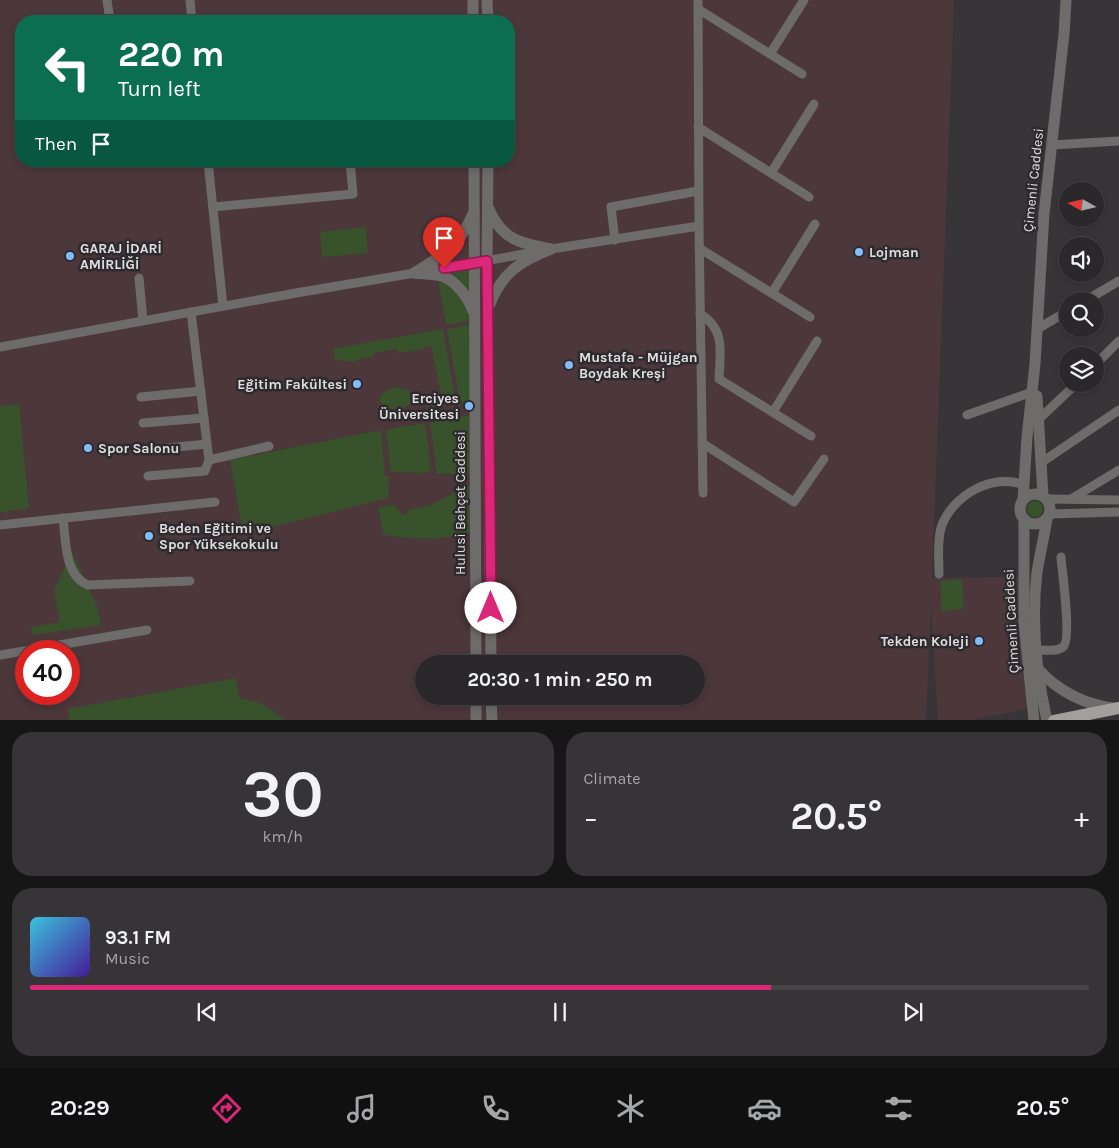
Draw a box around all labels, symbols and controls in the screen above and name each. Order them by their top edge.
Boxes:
text: 220 m [118,34,225,75]
icon: left [35,35,100,100]
text: Turn left [118,76,201,102]
street label: Çimenli Caddesi [1020,127,1047,233]
icon: arrive [87,130,115,158]
text: Then [35,133,77,155]
north arrow [1059,182,1104,228]
map controls [1059,182,1104,392]
pin [423,217,465,268]
icon: arrive [430,224,458,252]
button: sound [1059,237,1104,282]
place label: GARAJ İDARİ AMİRLİĞİ [80,240,162,273]
place label: Lojman [869,244,919,261]
marker: Lojman [853,246,865,258]
marker: GARAJ İDARİ AMİRLİĞİ [64,250,76,262]
button: search [1059,292,1104,337]
button: layers [1059,347,1104,392]
place label: Mustafa - Müjgan Boydak Kreşi [579,349,698,382]
marker: Mustafa - Müjgan Boydak Kreşi [563,359,575,371]
place label: Eğitim Fakültesi [237,376,347,393]
marker: Eğitim Fakültesi [351,378,363,390]
place label: Erciyes Üniversitesi [379,390,459,423]
marker: Erciyes Üniversitesi [463,400,475,412]
street label: Hulusi Behçet Caddesi [452,431,469,575]
place label: Spor Salonu [98,440,179,457]
marker: Spor Salonu [82,442,94,454]
place label: Beden Eğitimi ve Spor Yüksekokulu [159,520,279,553]
marker: Beden Eğitimi ve Spor Yüksekokulu [143,530,155,542]
street label: Çimenli Caddesi [1000,568,1023,674]
position arrow [464,581,516,633]
place label: Tekden Koleji [881,633,969,650]
marker: Tekden Koleji [973,635,985,647]
speed limit sign: 40 [15,640,80,705]
text: 20:30 · 1 min · 250 m [468,669,652,691]
text: 30 [242,756,324,832]
text: Climate [584,769,641,788]
text: 20.5° [790,794,882,839]
text: − [584,801,598,834]
text: + [1074,801,1089,834]
text: km/h [262,827,303,846]
text: 93.1 FM [105,927,171,949]
text: Music [105,949,150,968]
icon: previous [193,998,221,1026]
icon: pause [546,998,574,1026]
icon: next [899,998,927,1026]
icon: directions [209,1091,244,1126]
icon: music [344,1091,379,1126]
icon: phone [478,1091,513,1126]
icon: climate [613,1091,648,1126]
icon: car [747,1091,782,1126]
icon: filters [881,1091,916,1126]
text: 20:29 [50,1095,110,1121]
text: 20.5° [1016,1095,1069,1121]

